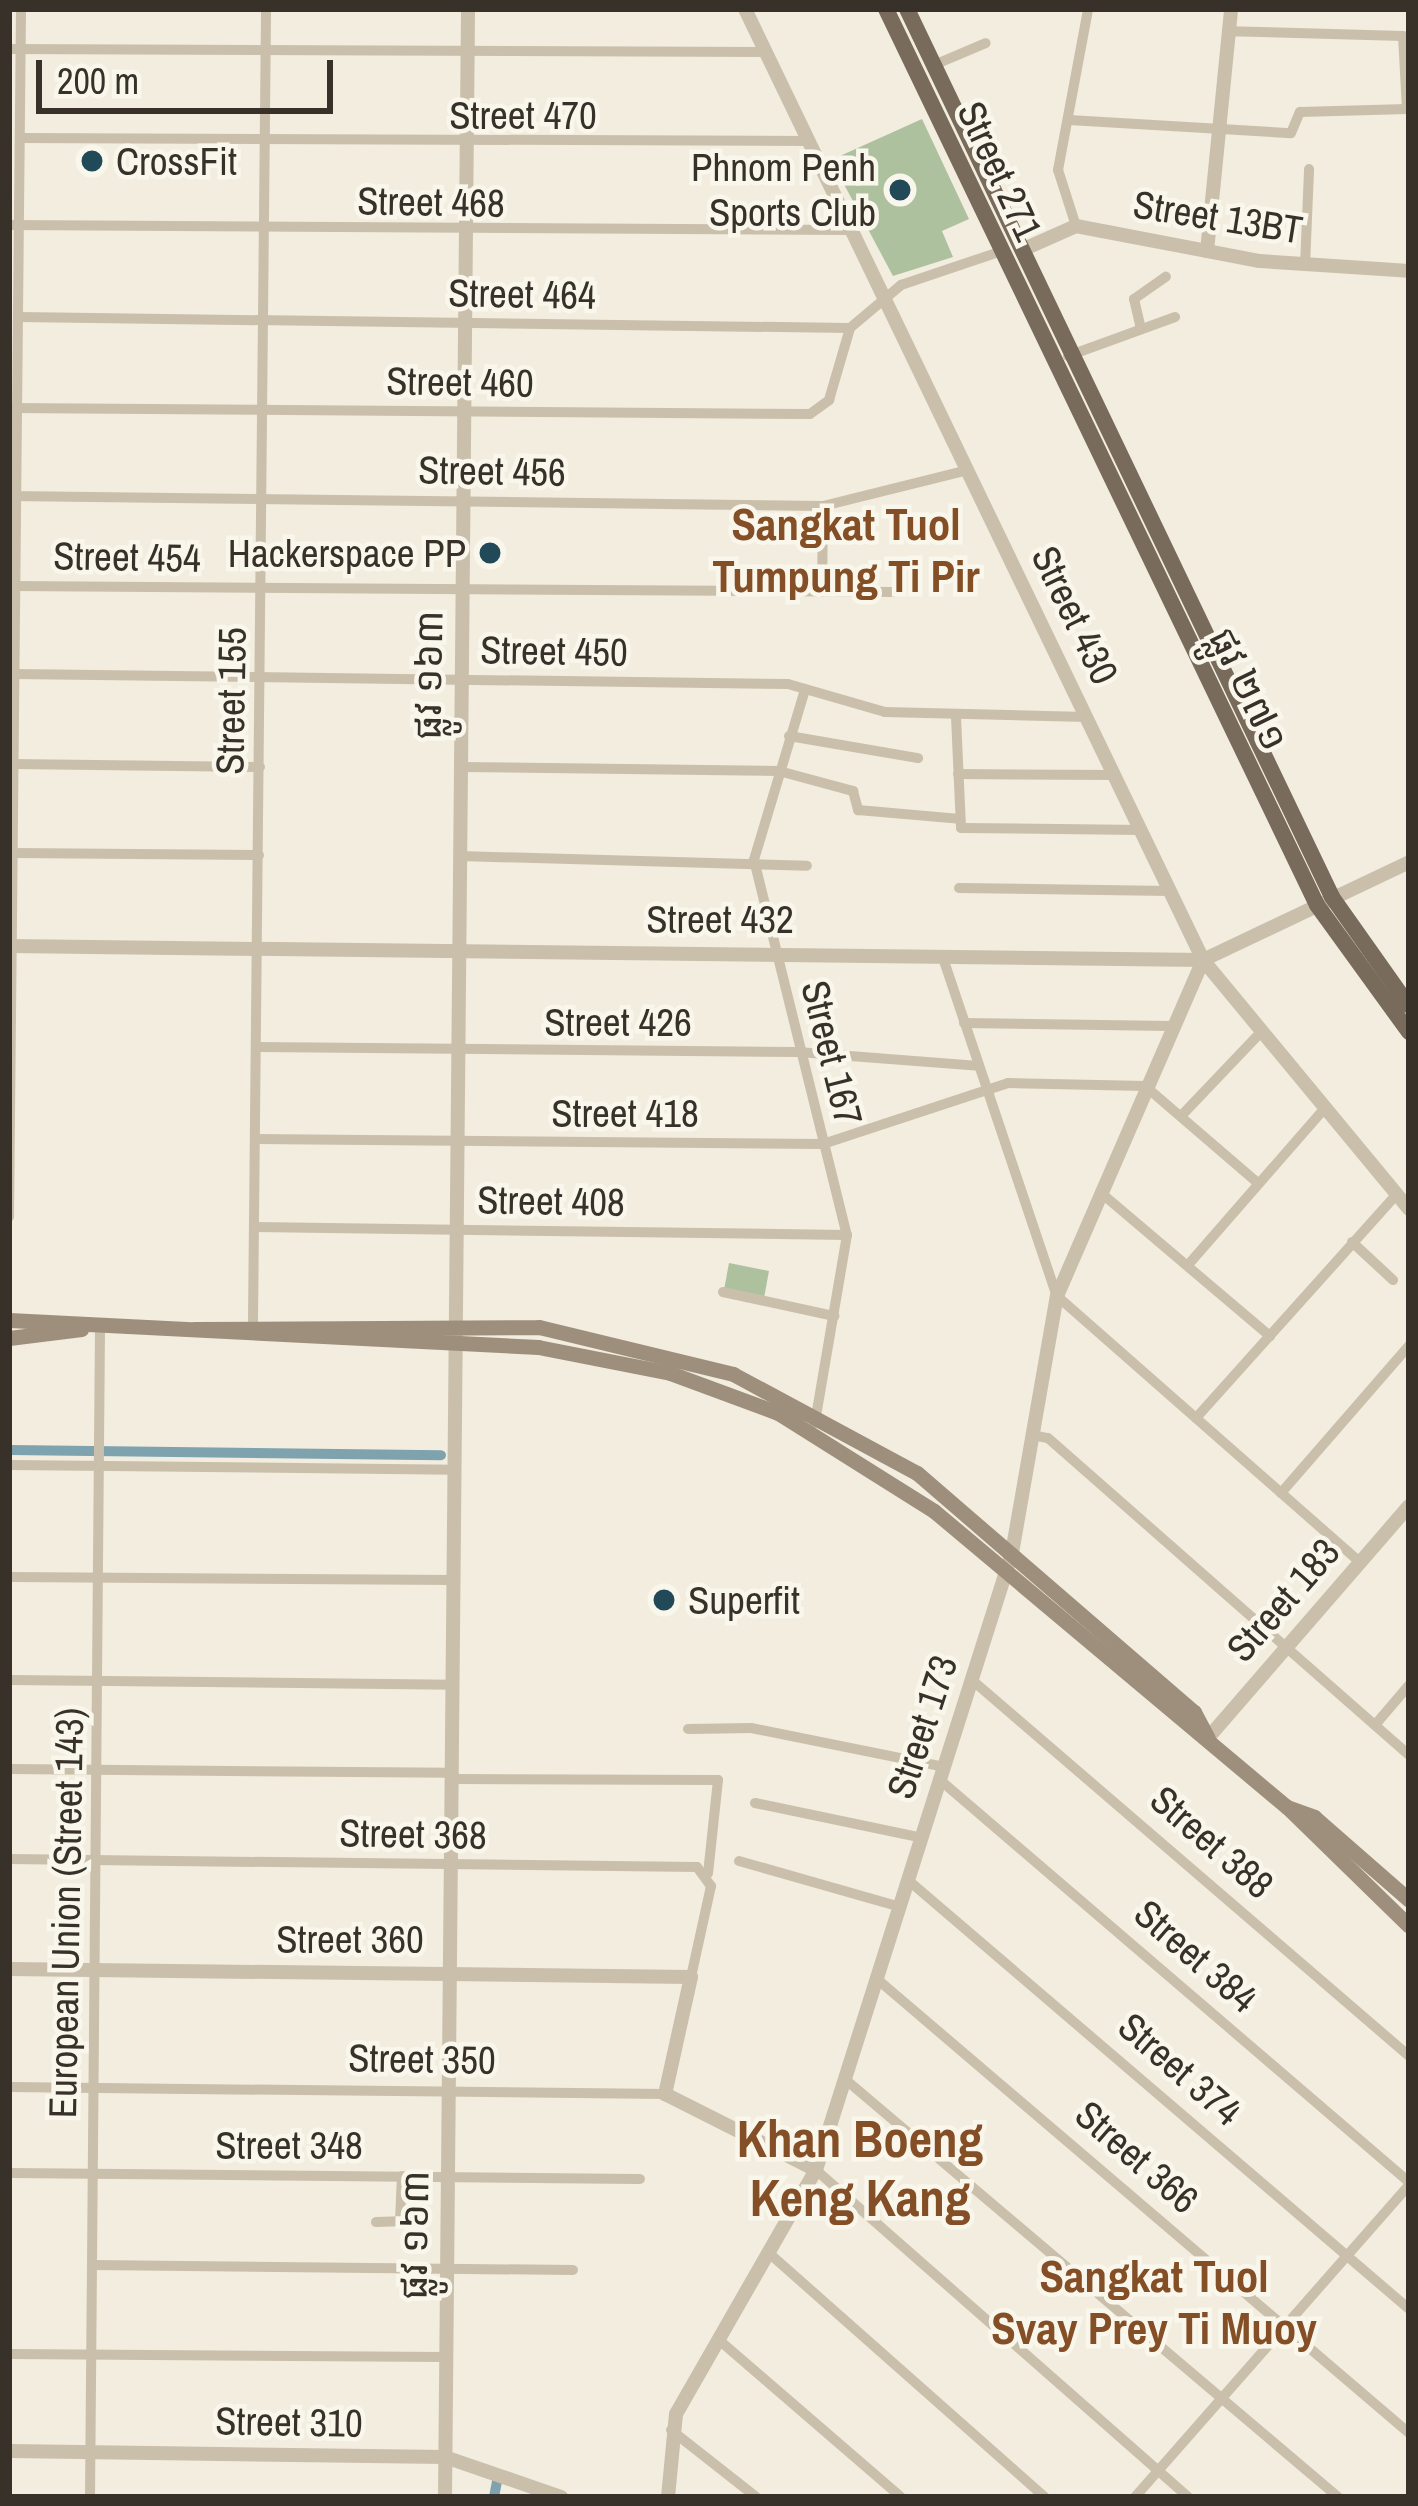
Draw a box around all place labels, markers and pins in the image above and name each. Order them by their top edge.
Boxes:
place label: CrossFit [116,138,237,184]
place label: Phnom Penh Sports Club [691,145,876,236]
marker: CrossFit [79,148,105,174]
marker: Phnom Penh Sports Club [887,177,913,203]
place label: Hackerspace PP [228,530,466,576]
marker: Hackerspace PP [477,540,503,566]
place label: Superfit [688,1577,800,1623]
marker: Superfit [651,1587,677,1613]

